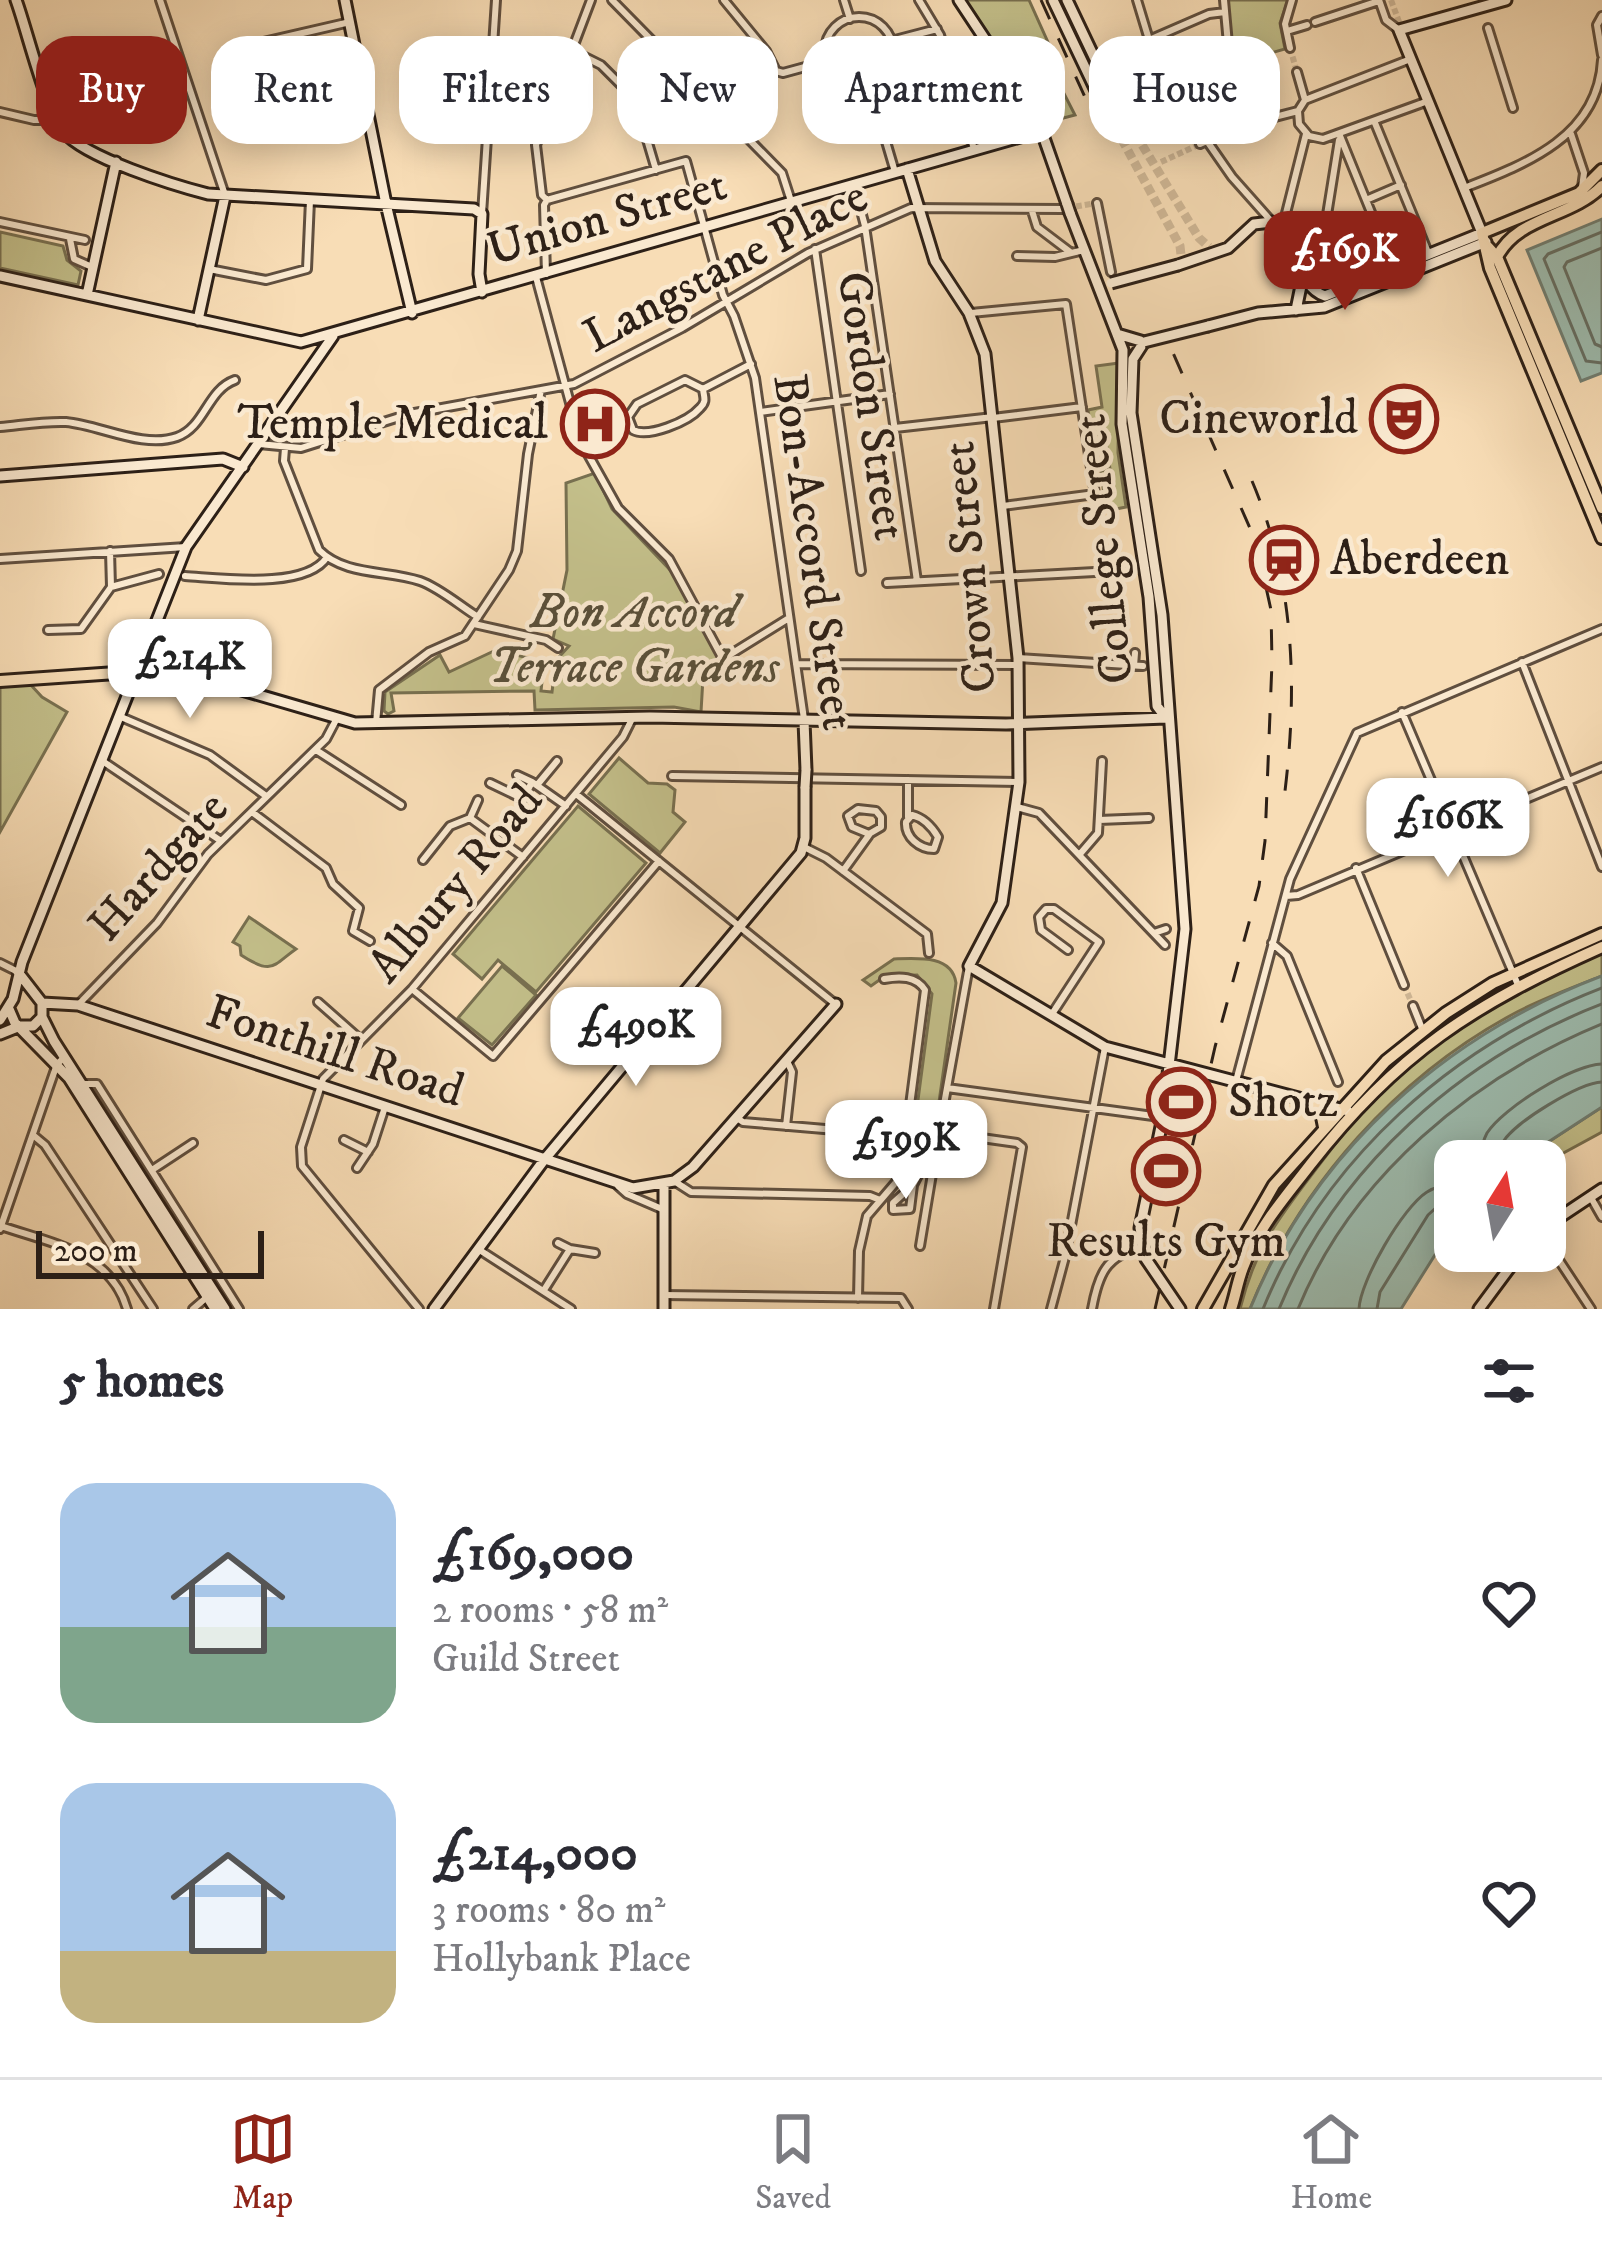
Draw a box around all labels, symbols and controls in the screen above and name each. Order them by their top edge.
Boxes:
chip: Buy [36,36,187,144]
chip: Rent [211,36,375,144]
chip: Filters [399,36,593,144]
chip: New [617,36,778,144]
chip: Apartment [802,36,1065,144]
chip: House [1089,36,1280,144]
street label: Union Street [481,155,733,281]
street label: Langstane Place [574,167,878,367]
pin: £169K [1261,211,1429,313]
text: £169K [1291,225,1399,274]
street label: Gordon Street [822,268,920,544]
street label: Bon-Accord Street [758,370,868,734]
theatre icon: Cineworld [1369,384,1439,454]
hospital icon: Temple Medical [560,389,630,459]
place label: Cineworld [1159,389,1358,449]
place label: Temple Medical [237,394,549,454]
street label: College Street [1060,411,1148,687]
street label: Crown Street [929,439,1011,695]
station icon: Aberdeen [1249,525,1319,595]
place label: Aberdeen [1330,530,1509,590]
park label: Bon Accord Terrace Gardens [489,583,781,698]
pin: £214K [106,619,274,721]
text: £214K [135,633,245,682]
street label: Albury Road [356,772,556,996]
pin: £166K [1364,778,1532,880]
street label: Hardgate [76,780,242,954]
text: £166K [1393,792,1503,841]
street label: Fonthill Road [199,982,471,1122]
pin: £490K [552,987,720,1089]
text: £490K [577,1001,695,1050]
sports icon: Shotz [1146,1067,1216,1137]
place label: Shotz [1228,1072,1338,1132]
pin: £199K [822,1100,990,1202]
text: £199K [852,1114,960,1163]
sports icon: Results Gym [1131,1136,1201,1206]
north arrow [1434,1140,1566,1272]
map controls [1434,1140,1566,1272]
place label: Results Gym [1046,1212,1286,1272]
scale bar [36,1225,264,1278]
text: 200 m [54,1231,138,1272]
icon: filters [1476,1348,1542,1414]
text: 5 homes [60,1349,224,1413]
text: £169,000 [432,1522,634,1586]
icon: home [156,1531,300,1675]
icon: heart [1476,1570,1542,1636]
text: 2 rooms · 58 m² [432,1586,668,1635]
text: Guild Street [432,1635,620,1684]
text: £214,000 [432,1822,638,1886]
icon: home [156,1831,300,1975]
icon: heart [1476,1870,1542,1936]
text: 3 rooms · 80 m² [432,1886,665,1935]
text: Hollybank Place [432,1935,691,1984]
tab: Map [230,2106,296,2219]
tab: Saved [755,2106,831,2219]
tab: Home [1291,2106,1372,2219]

